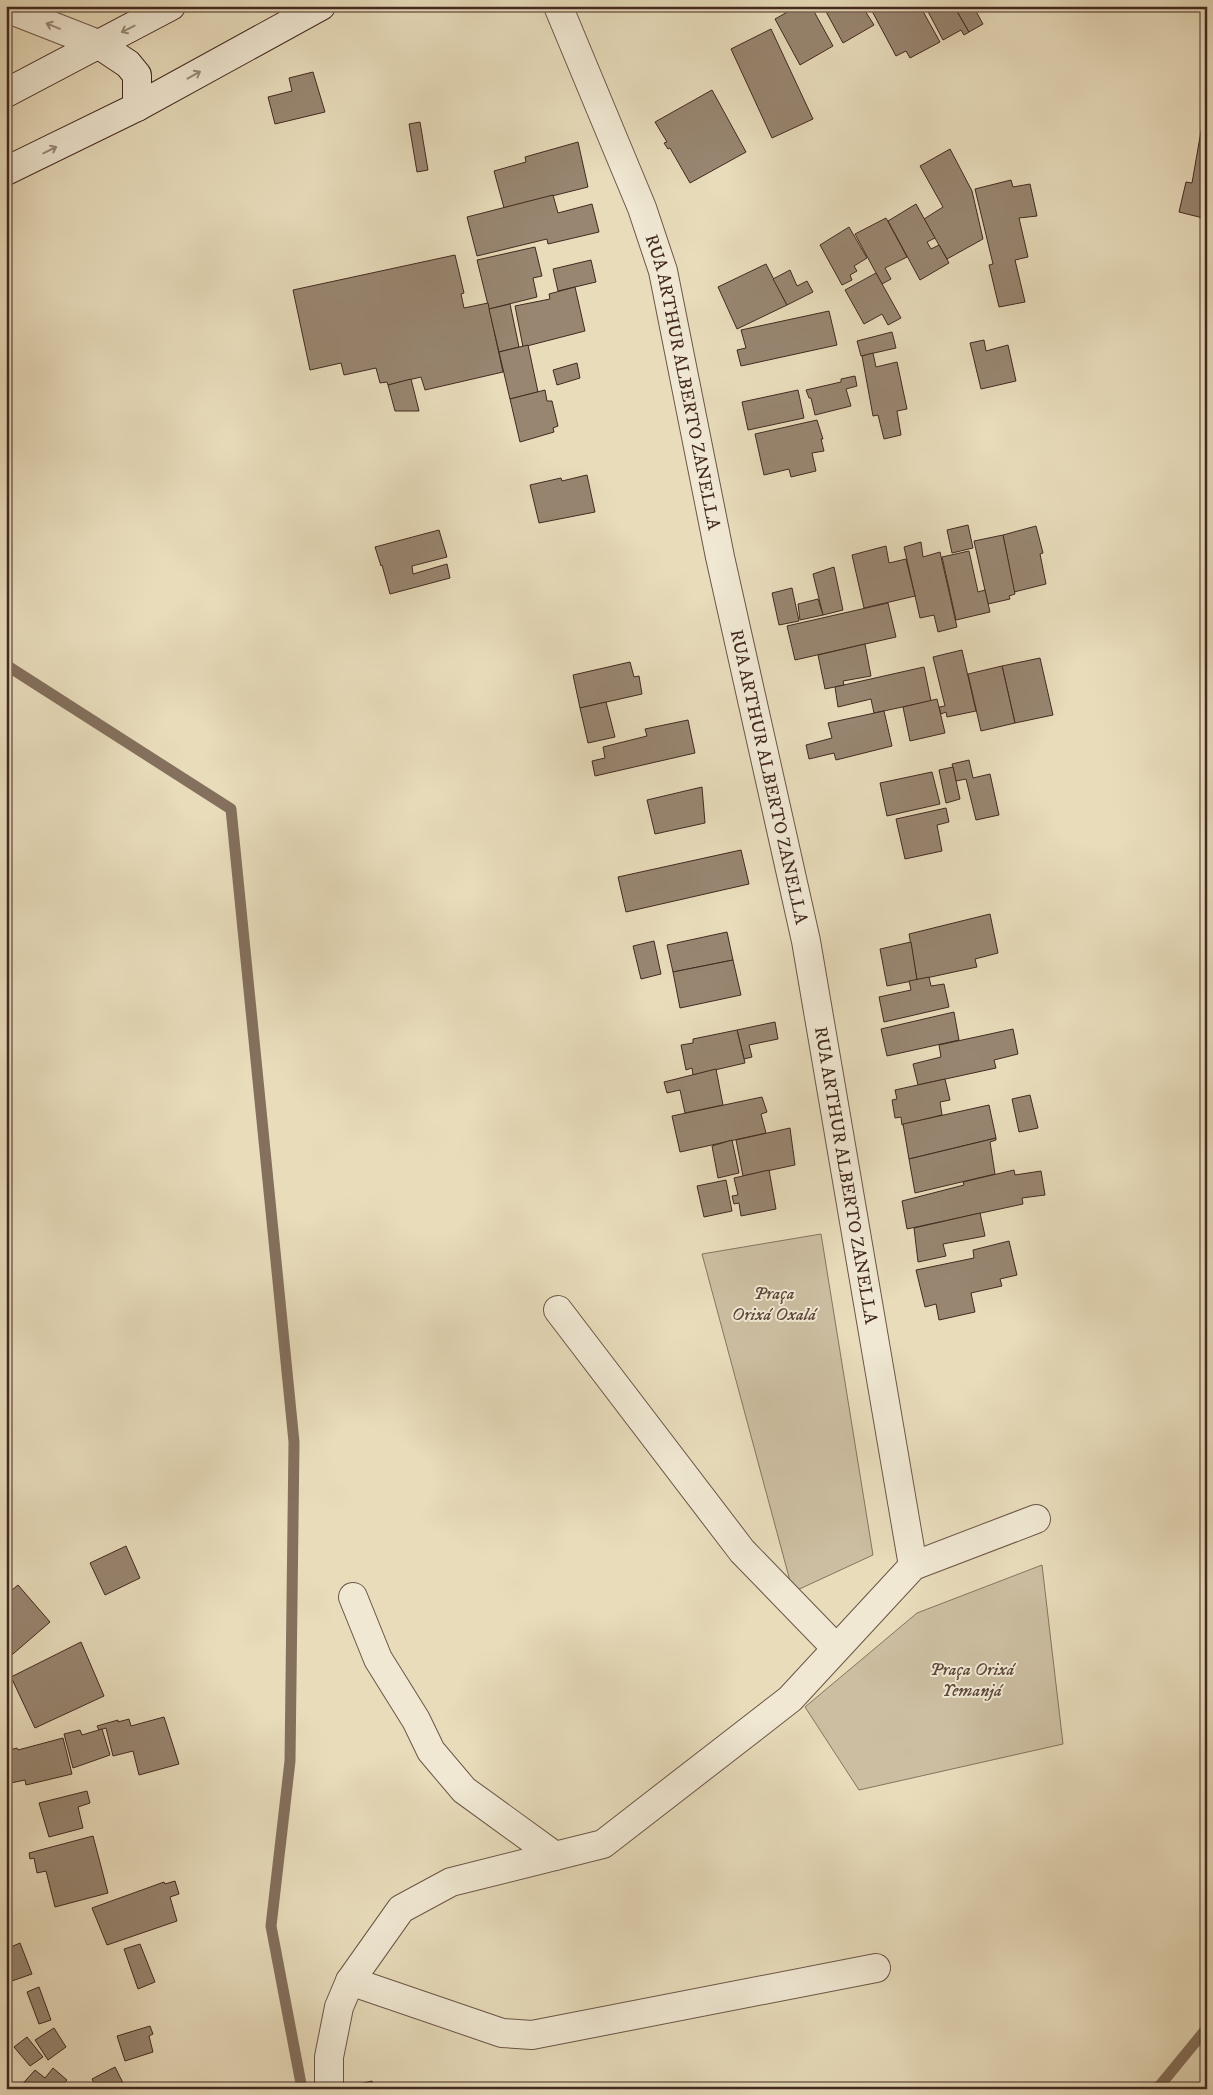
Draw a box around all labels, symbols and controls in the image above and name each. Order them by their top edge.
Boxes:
one-way arrow [45,21,61,30]
one-way arrow [121,25,136,34]
one-way arrow [187,70,202,80]
one-way arrow [42,145,57,154]
street label: RUA ARTHUR ALBERTO ZANELLA [640,232,724,532]
street label: RUA ARTHUR ALBERTO ZANELLA [725,627,812,927]
street label: RUA ARTHUR ALBERTO ZANELLA [809,1025,882,1326]
park label: Praça Orixá Oxalá [732,1283,818,1326]
park label: Praça Orixá Yemanjá [930,1659,1016,1702]

